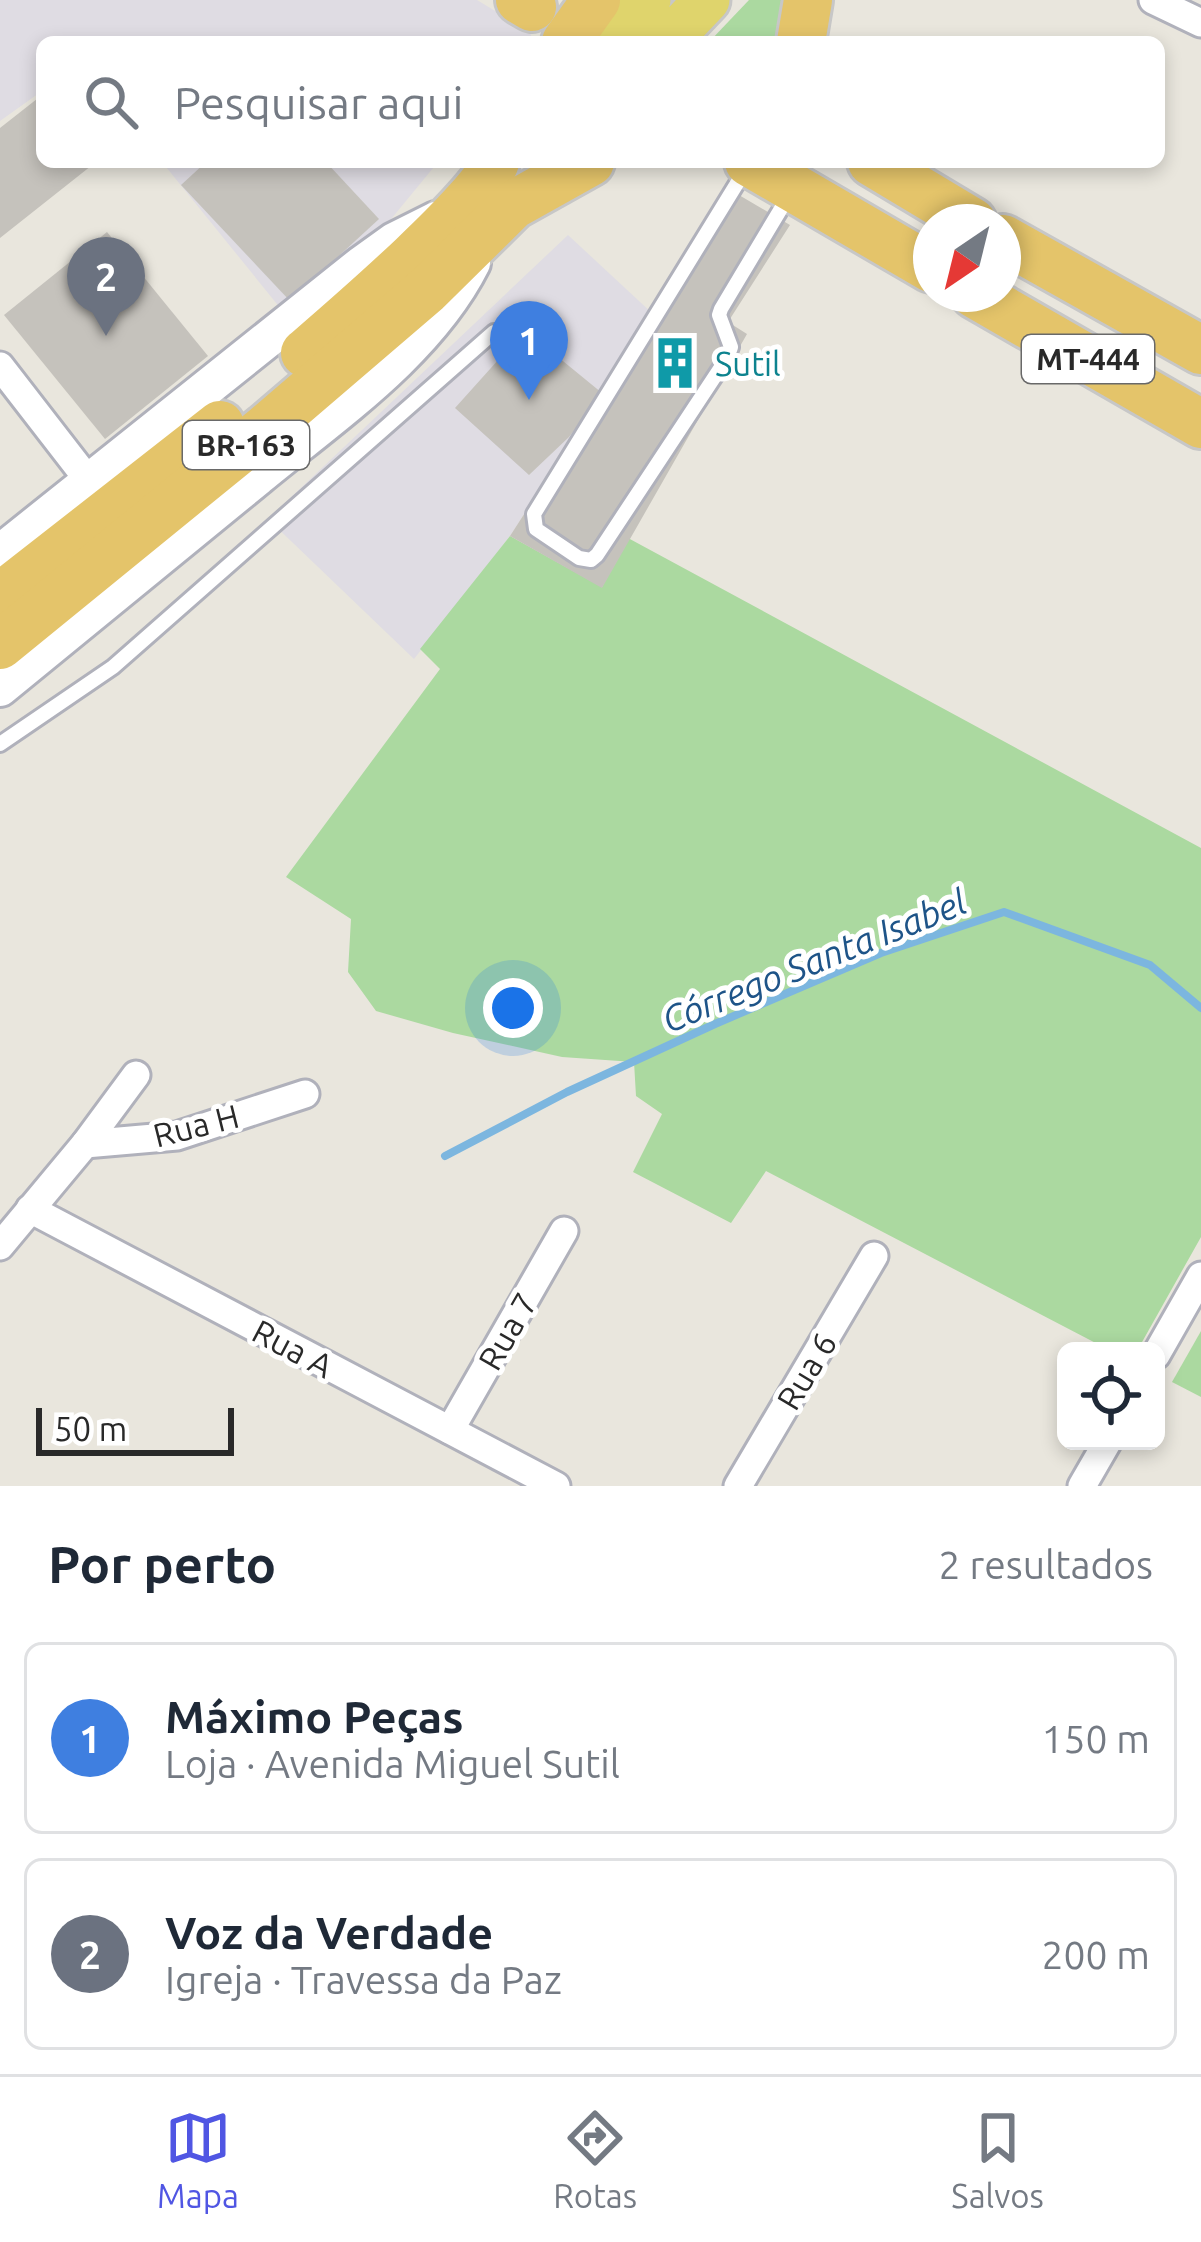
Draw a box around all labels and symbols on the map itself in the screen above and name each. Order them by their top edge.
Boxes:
north arrow [913,204,1021,312]
pin: 2 [67,237,145,336]
pin: 1 [490,301,568,400]
building icon: Sutil [646,334,704,392]
road number: MT-444 [1022,335,1154,383]
place label: Sutil [715,345,781,382]
road number: BR-163 [183,421,309,469]
water label: Córrego Santa Isabel [656,880,972,1040]
your location [483,978,543,1038]
street label: Rua H [149,1097,243,1153]
street label: Rua 7 [470,1286,544,1376]
street label: Rua A [247,1312,340,1385]
street label: Rua 6 [769,1326,843,1416]
scale bar [36,1402,234,1455]

